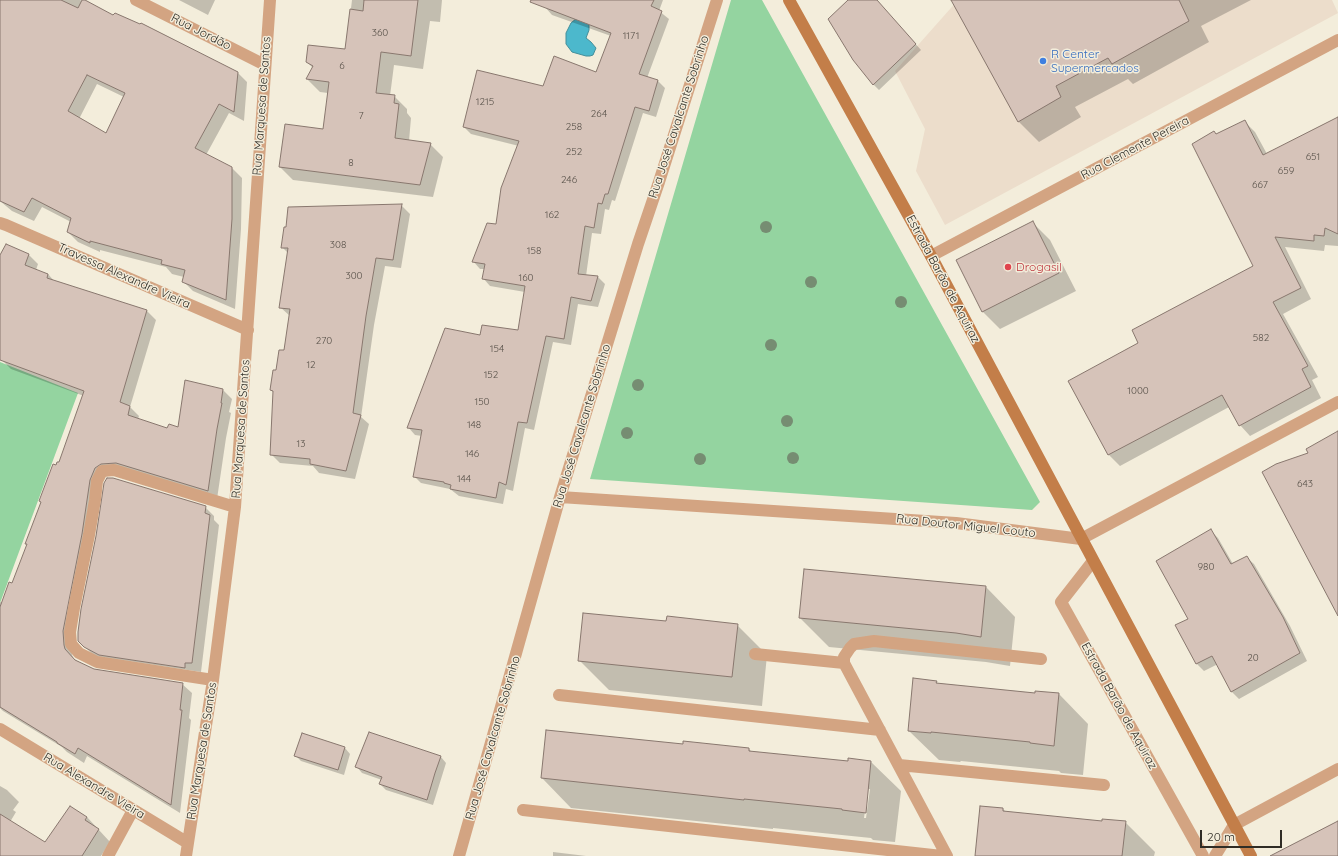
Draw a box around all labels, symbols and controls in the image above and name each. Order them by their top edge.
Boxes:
street label: Rua Jordão [169,11,233,53]
house number: 360 [372,27,388,39]
house number: 1171 [623,30,639,42]
street label: Rua José Cavalcante Sobrinho [646,34,712,200]
street label: Rua Marquesa de Santos [250,36,274,176]
place label: R Center Supermercados [1051,47,1139,75]
marker: R Center Supermercados [1038,56,1048,66]
house number: 6 [339,60,345,72]
house number: 1215 [476,96,494,108]
house number: 264 [591,108,607,120]
house number: 7 [358,110,364,122]
street label: Rua Clemente Pereira [1078,113,1192,183]
house number: 258 [566,121,582,133]
house number: 252 [566,146,582,158]
house number: 651 [1306,151,1320,163]
house number: 8 [348,157,354,169]
house number: 659 [1278,165,1294,177]
house number: 246 [561,174,577,186]
house number: 667 [1252,179,1268,191]
house number: 162 [545,209,559,221]
street label: Estrada Barão de Aquiraz [903,213,983,345]
house number: 308 [330,239,346,251]
street label: Travessa Alexandre Vieira [56,240,192,312]
house number: 158 [527,245,541,257]
place label: Drogasil [1016,260,1062,274]
marker: Drogasil [1003,262,1013,272]
house number: 300 [345,270,363,282]
house number: 160 [518,272,534,284]
house number: 582 [1253,332,1269,344]
house number: 270 [316,335,332,347]
street label: Rua José Cavalcante Sobrinho [550,342,614,510]
house number: 154 [490,343,504,355]
street label: Rua Marquesa de Santos [229,359,253,499]
house number: 12 [306,359,316,371]
house number: 152 [484,369,498,381]
house number: 1000 [1127,385,1149,397]
house number: 150 [474,396,490,408]
house number: 148 [467,419,481,431]
house number: 13 [297,438,305,450]
house number: 146 [465,448,479,460]
house number: 144 [457,473,471,485]
house number: 643 [1297,478,1313,490]
street label: Rua Doutor Miguel Couto [896,512,1036,540]
house number: 980 [1198,561,1214,573]
street label: Estrada Barão de Aquiraz [1078,640,1160,772]
house number: 20 [1247,652,1259,664]
street label: Rua José Cavalcante Sobrinho [463,654,523,822]
street label: Rua Marquesa de Santos [184,681,220,821]
street label: Rua Alexandre Vieira [41,750,147,822]
scale bar [1202,822,1284,848]
text: 20 m [1207,829,1235,844]

